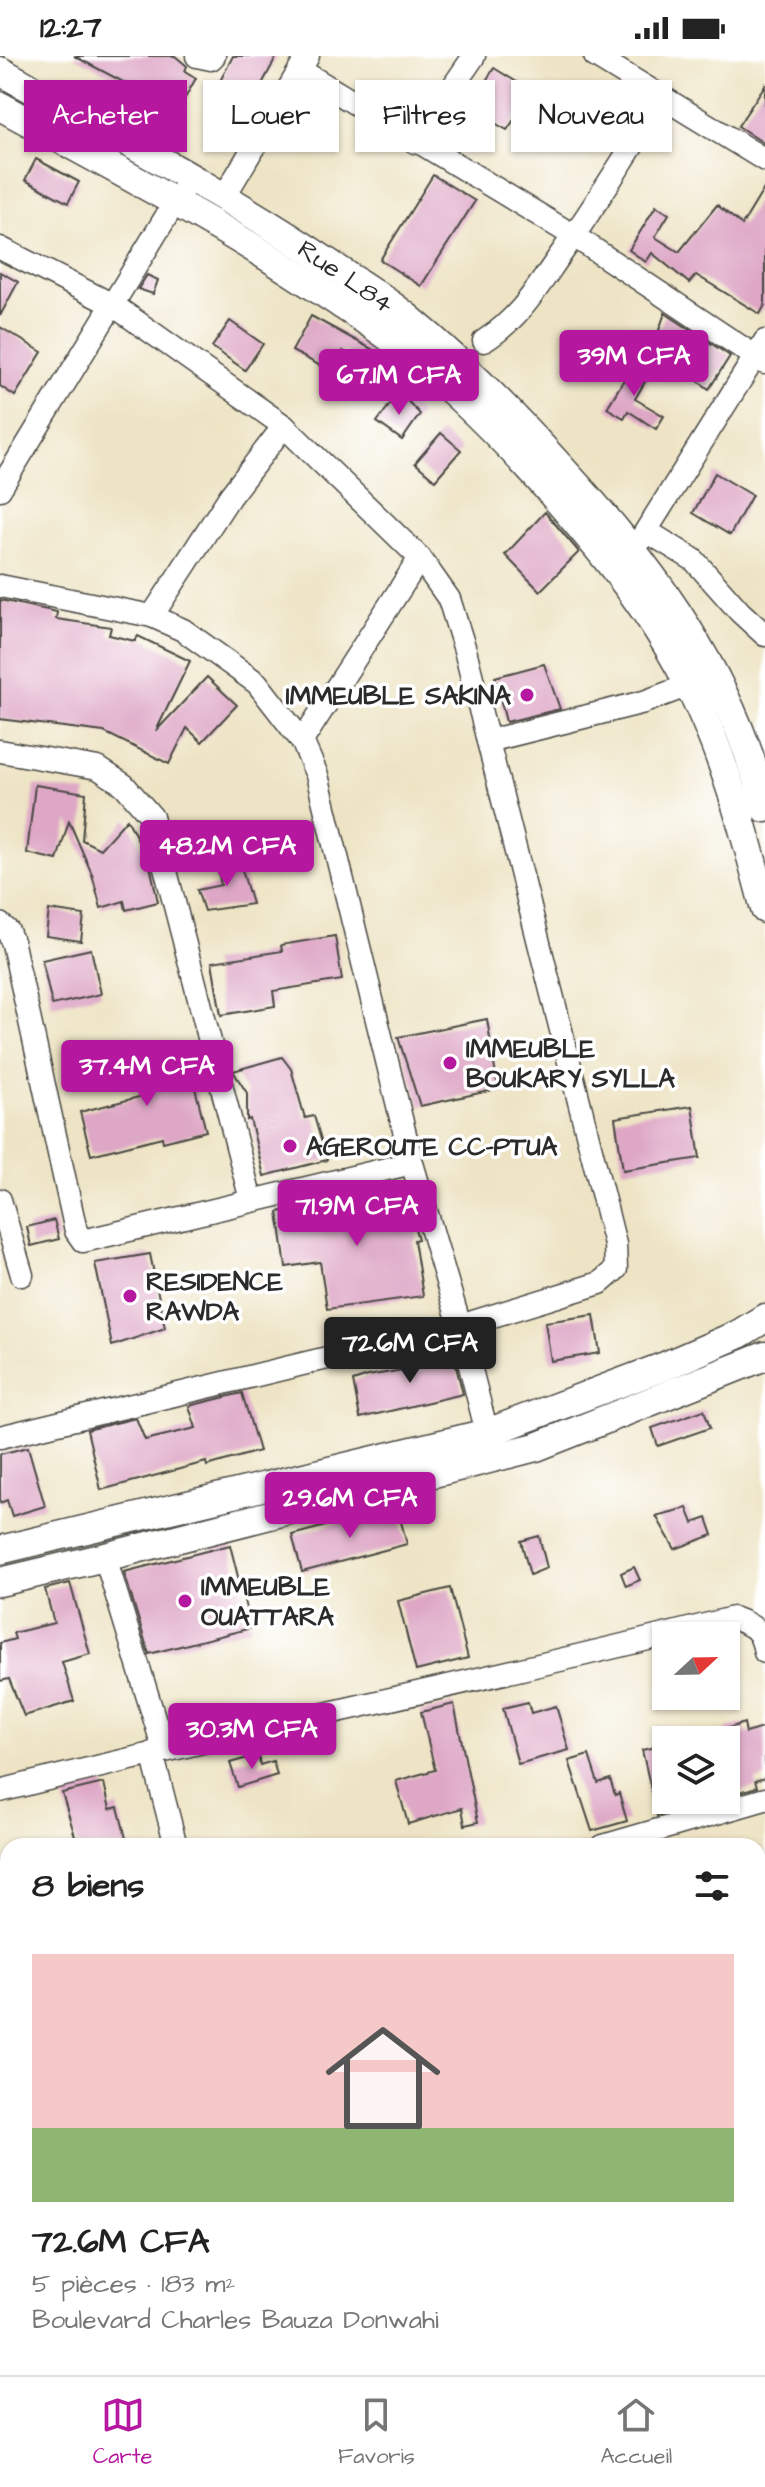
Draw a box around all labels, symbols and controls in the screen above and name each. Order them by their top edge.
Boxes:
text: 12:27 [40,7,102,49]
chip: Acheter [24,80,187,152]
chip: Louer [203,80,339,152]
chip: Filtres [355,80,495,152]
chip: Nouveau [511,80,672,152]
street label: Rue L84 [290,231,401,322]
pin: 39M CFA [560,330,708,398]
text: 39M CFA [577,338,691,374]
pin: 67.1M CFA [307,349,491,417]
text: 67.1M CFA [337,357,461,393]
place label: IMMEUBLE SAKINA [286,678,511,714]
marker: IMMEUBLE SAKINA [518,686,536,704]
pin: 48.2M CFA [135,820,319,888]
text: 48.2M CFA [158,828,296,864]
place label: IMMEUBLE BOUKARY SYLLA [466,1031,675,1097]
pin: 37.4M CFA [55,1040,239,1108]
text: 37.4M CFA [79,1048,215,1084]
marker: IMMEUBLE BOUKARY SYLLA [441,1054,459,1072]
place label: AGEROUTE CC-PTUA [306,1129,558,1165]
marker: AGEROUTE CC-PTUA [281,1137,299,1155]
pin: 71.9M CFA [265,1180,449,1248]
text: 71.9M CFA [296,1188,418,1224]
place label: RESIDENCE RAWDA [146,1264,284,1330]
marker: RESIDENCE RAWDA [121,1287,139,1305]
pin: 72.6M CFA [318,1317,502,1385]
text: 72.6M CFA [342,1325,478,1361]
pin: 29.6M CFA [258,1472,442,1540]
text: 29.6M CFA [283,1480,417,1516]
place label: IMMEUBLE OUATTARA [201,1569,334,1635]
marker: IMMEUBLE OUATTARA [176,1592,194,1610]
north arrow [652,1622,740,1710]
map controls [652,1622,740,1814]
pin: 30.3M CFA [160,1703,344,1771]
text: 30.3M CFA [186,1711,318,1747]
button: layers [652,1726,740,1814]
text: 8 biens [32,1862,144,1910]
icon: filters [690,1864,734,1908]
icon: home [311,2006,455,2150]
text: 72.6M CFA [32,2218,210,2266]
text: 5 pièces · 183 m² [32,2266,235,2302]
text: Boulevard Charles Bauza Donwahi [32,2302,439,2338]
tab: Carte [93,2393,153,2472]
tab: Favoris [338,2393,415,2472]
tab: Accueil [600,2393,672,2472]

